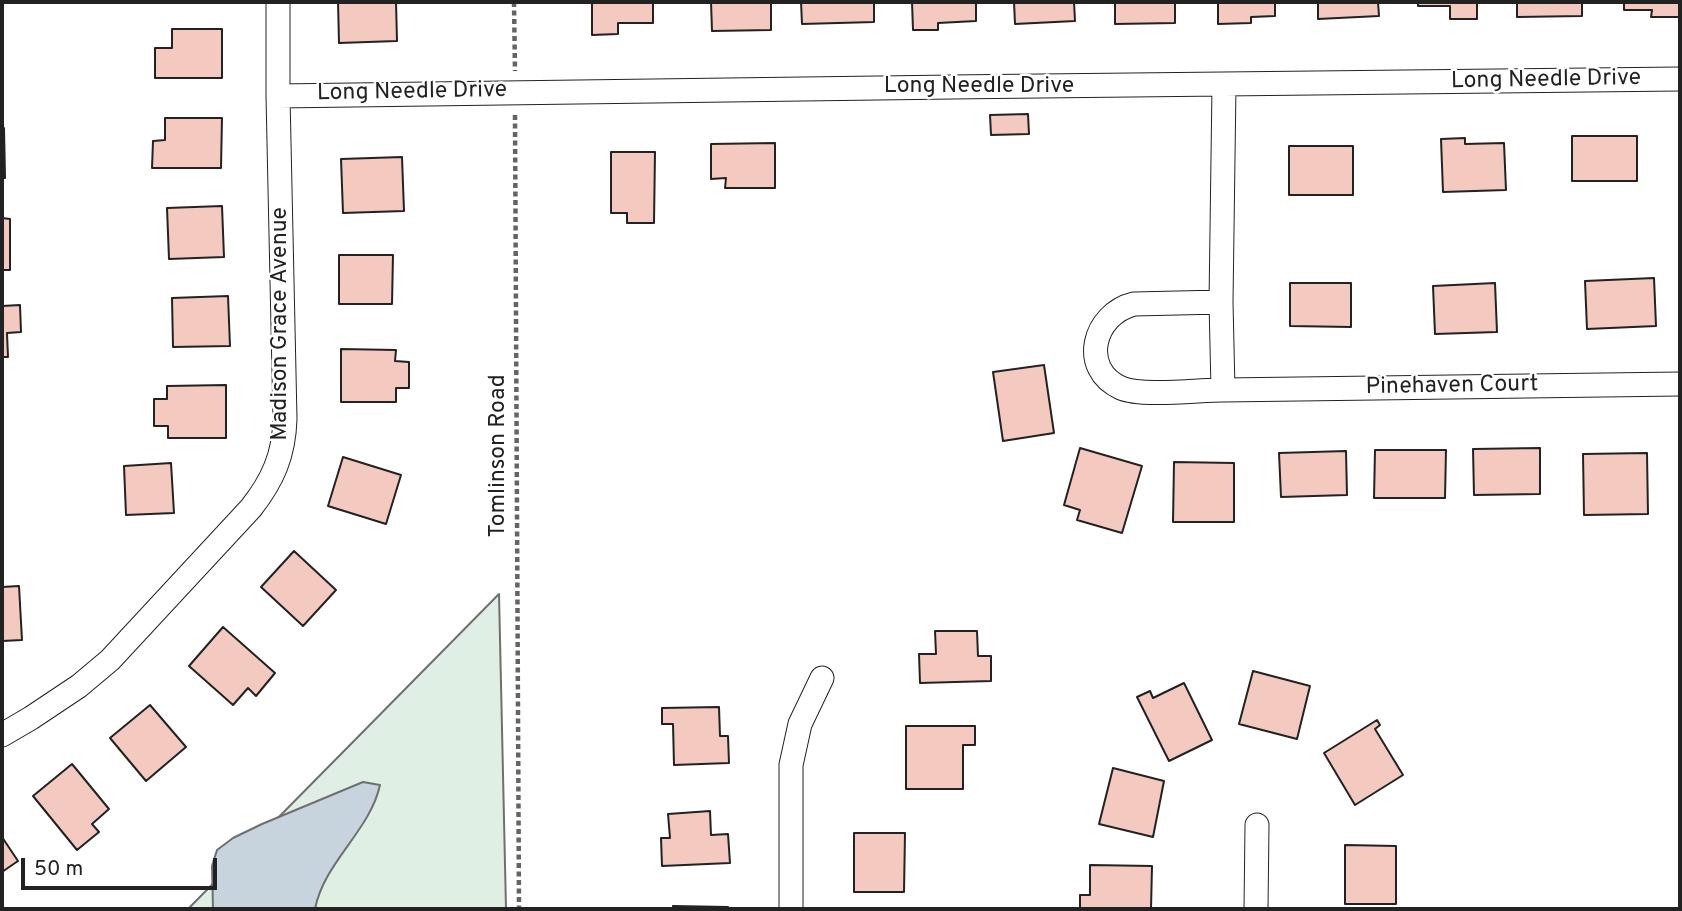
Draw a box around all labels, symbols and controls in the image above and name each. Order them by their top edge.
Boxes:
street label: Long Needle Drive [1451,66,1641,96]
street label: Long Needle Drive [884,73,1074,101]
street label: Long Needle Drive [317,78,507,108]
street label: Madison Grace Avenue [267,207,295,441]
street label: Pinehaven Court [1365,372,1539,402]
street label: Tomlinson Road [485,374,513,538]
scale bar [24,844,220,888]
text: 50 m [34,856,83,883]

